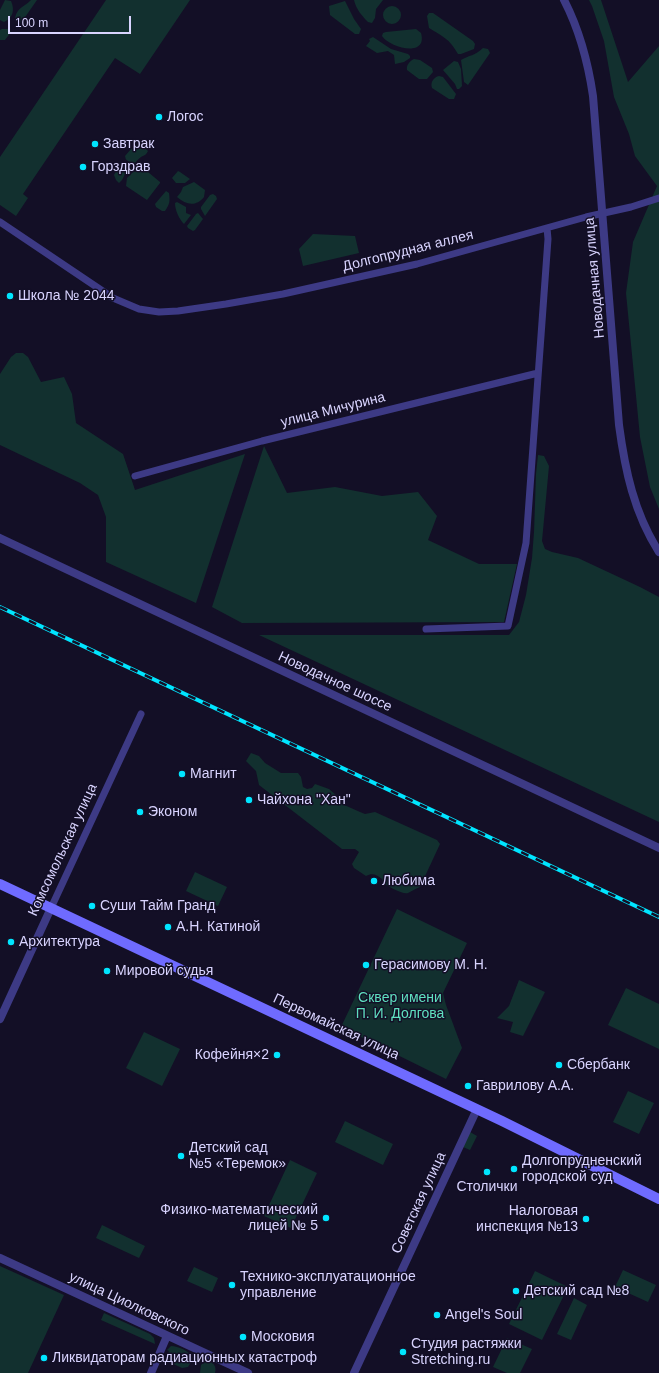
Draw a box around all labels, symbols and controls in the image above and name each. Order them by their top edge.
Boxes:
scale bar [10,8,133,34]
text: 100 m [15,16,48,30]
place label: Логос [167,109,204,125]
marker: Логос [154,112,164,122]
place label: Завтрак [103,136,154,152]
marker: Завтрак [90,139,100,149]
place label: Горздрав [91,159,150,175]
marker: Горздрав [78,162,88,172]
street label: Новодачная улица [581,217,609,339]
street label: Долгопрудная аллея [341,227,475,275]
place label: Школа № 2044 [18,288,114,304]
marker: Школа № 2044 [5,291,15,301]
street label: улица Мичурина [279,389,387,431]
street label: Новодачное шоссе [275,648,395,716]
place label: Магнит [190,766,237,782]
marker: Магнит [177,769,187,779]
street label: Комсомольская улица [25,781,101,919]
place label: Чайхона "Хан" [257,792,351,808]
marker: Чайхона "Хан" [244,795,254,805]
place label: Эконом [148,804,197,820]
marker: Эконом [135,807,145,817]
place label: Любима [382,873,435,889]
marker: Любима [369,876,379,886]
place label: Суши Тайм Гранд [100,898,215,914]
marker: Суши Тайм Гранд [87,901,97,911]
place label: А.Н. Катиной [176,919,260,935]
marker: А.Н. Катиной [163,922,173,932]
place label: Архитектура [19,934,100,950]
marker: Архитектура [6,937,16,947]
place label: Герасимову М. Н. [374,957,488,973]
marker: Герасимову М. Н. [361,960,371,970]
place label: Мировой судья [115,963,213,979]
marker: Мировой судья [102,966,112,976]
street label: Первомайская улица [270,990,402,1064]
park label: Сквер имени П. И. Долгова [356,990,444,1022]
place label: Кофейня×2 [195,1047,269,1063]
marker: Кофейня×2 [272,1050,282,1060]
place label: Сбербанк [567,1057,630,1073]
marker: Сбербанк [554,1060,564,1070]
place label: Гаврилову А.А. [476,1078,574,1094]
marker: Гаврилову А.А. [463,1081,473,1091]
place label: Детский сад №5 «Теремок» [189,1140,286,1172]
street label: Советская улица [388,1150,450,1256]
marker: Детский сад №5 «Теремок» [176,1151,186,1161]
place label: Долгопрудненский городской суд [522,1153,642,1186]
marker: Долгопрудненский городской суд [509,1164,519,1174]
marker: Столички [482,1167,492,1177]
place label: Столички [456,1179,518,1195]
place label: Физико-математический лицей № 5 [160,1202,318,1234]
place label: Налоговая инспекция №13 [476,1203,578,1236]
marker: Физико-математический лицей № 5 [321,1213,331,1223]
marker: Налоговая инспекция №13 [581,1214,591,1224]
street label: улица Циолковского [66,1269,192,1339]
place label: Технико-эксплуатационное управление [240,1269,416,1302]
marker: Технико-эксплуатационное управление [227,1280,237,1290]
place label: Детский сад №8 [524,1283,629,1299]
marker: Детский сад №8 [511,1286,521,1296]
place label: Angel's Soul [445,1307,522,1323]
marker: Angel's Soul [432,1310,442,1320]
place label: Московия [251,1329,315,1345]
marker: Московия [238,1332,248,1342]
place label: Студия растяжки Stretching.ru [411,1336,522,1368]
marker: Студия растяжки Stretching.ru [398,1347,408,1357]
place label: Ликвидаторам радиационных катастроф [52,1350,317,1366]
marker: Ликвидаторам радиационных катастроф [39,1353,49,1363]

